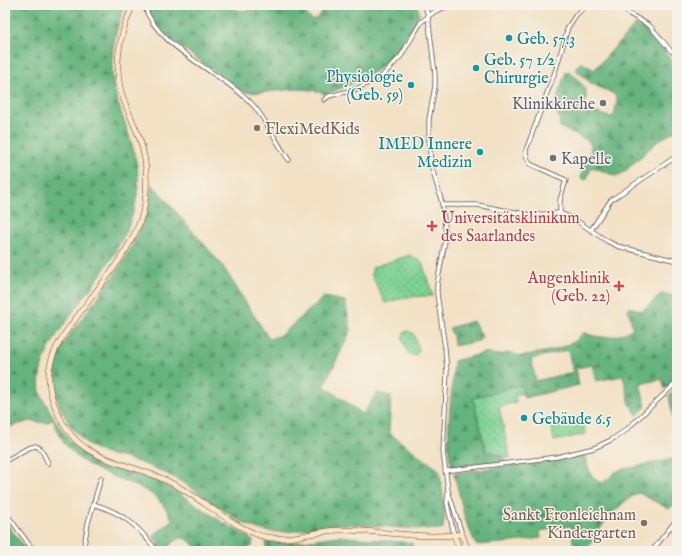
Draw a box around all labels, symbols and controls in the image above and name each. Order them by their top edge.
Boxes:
place label: Geb. 57.3 [517,30,575,50]
marker: Geb. 57.3 [504,33,514,43]
place label: Geb. 57 1/2 Chirurgie [484,51,555,89]
marker: Geb. 57 1/2 Chirurgie [471,63,481,73]
place label: Physiologie (Geb. 59) [326,68,403,106]
marker: Physiologie (Geb. 59) [406,80,416,90]
place label: Klinikkirche [512,95,595,115]
marker: Klinikkirche [598,98,608,108]
place label: FlexiMedKids [265,120,360,140]
marker: FlexiMedKids [252,123,262,133]
place label: IMED Innere Medizin [378,135,472,173]
marker: IMED Innere Medizin [475,147,485,157]
place label: Kapelle [561,150,612,170]
marker: Kapelle [548,153,558,163]
place label: Universitätsklinikum des Saarlandes [441,209,580,247]
marker: Universitätsklinikum des Saarlandes [426,220,438,232]
place label: Augenklinik (Geb. 22) [527,269,610,307]
marker: Augenklinik (Geb. 22) [613,280,625,292]
place label: Gebäude 6.5 [532,410,611,430]
marker: Gebäude 6.5 [519,413,529,423]
place label: Sankt Fronleichnam Kindergarten [503,506,636,544]
marker: Sankt Fronleichnam Kindergarten [639,518,649,528]

